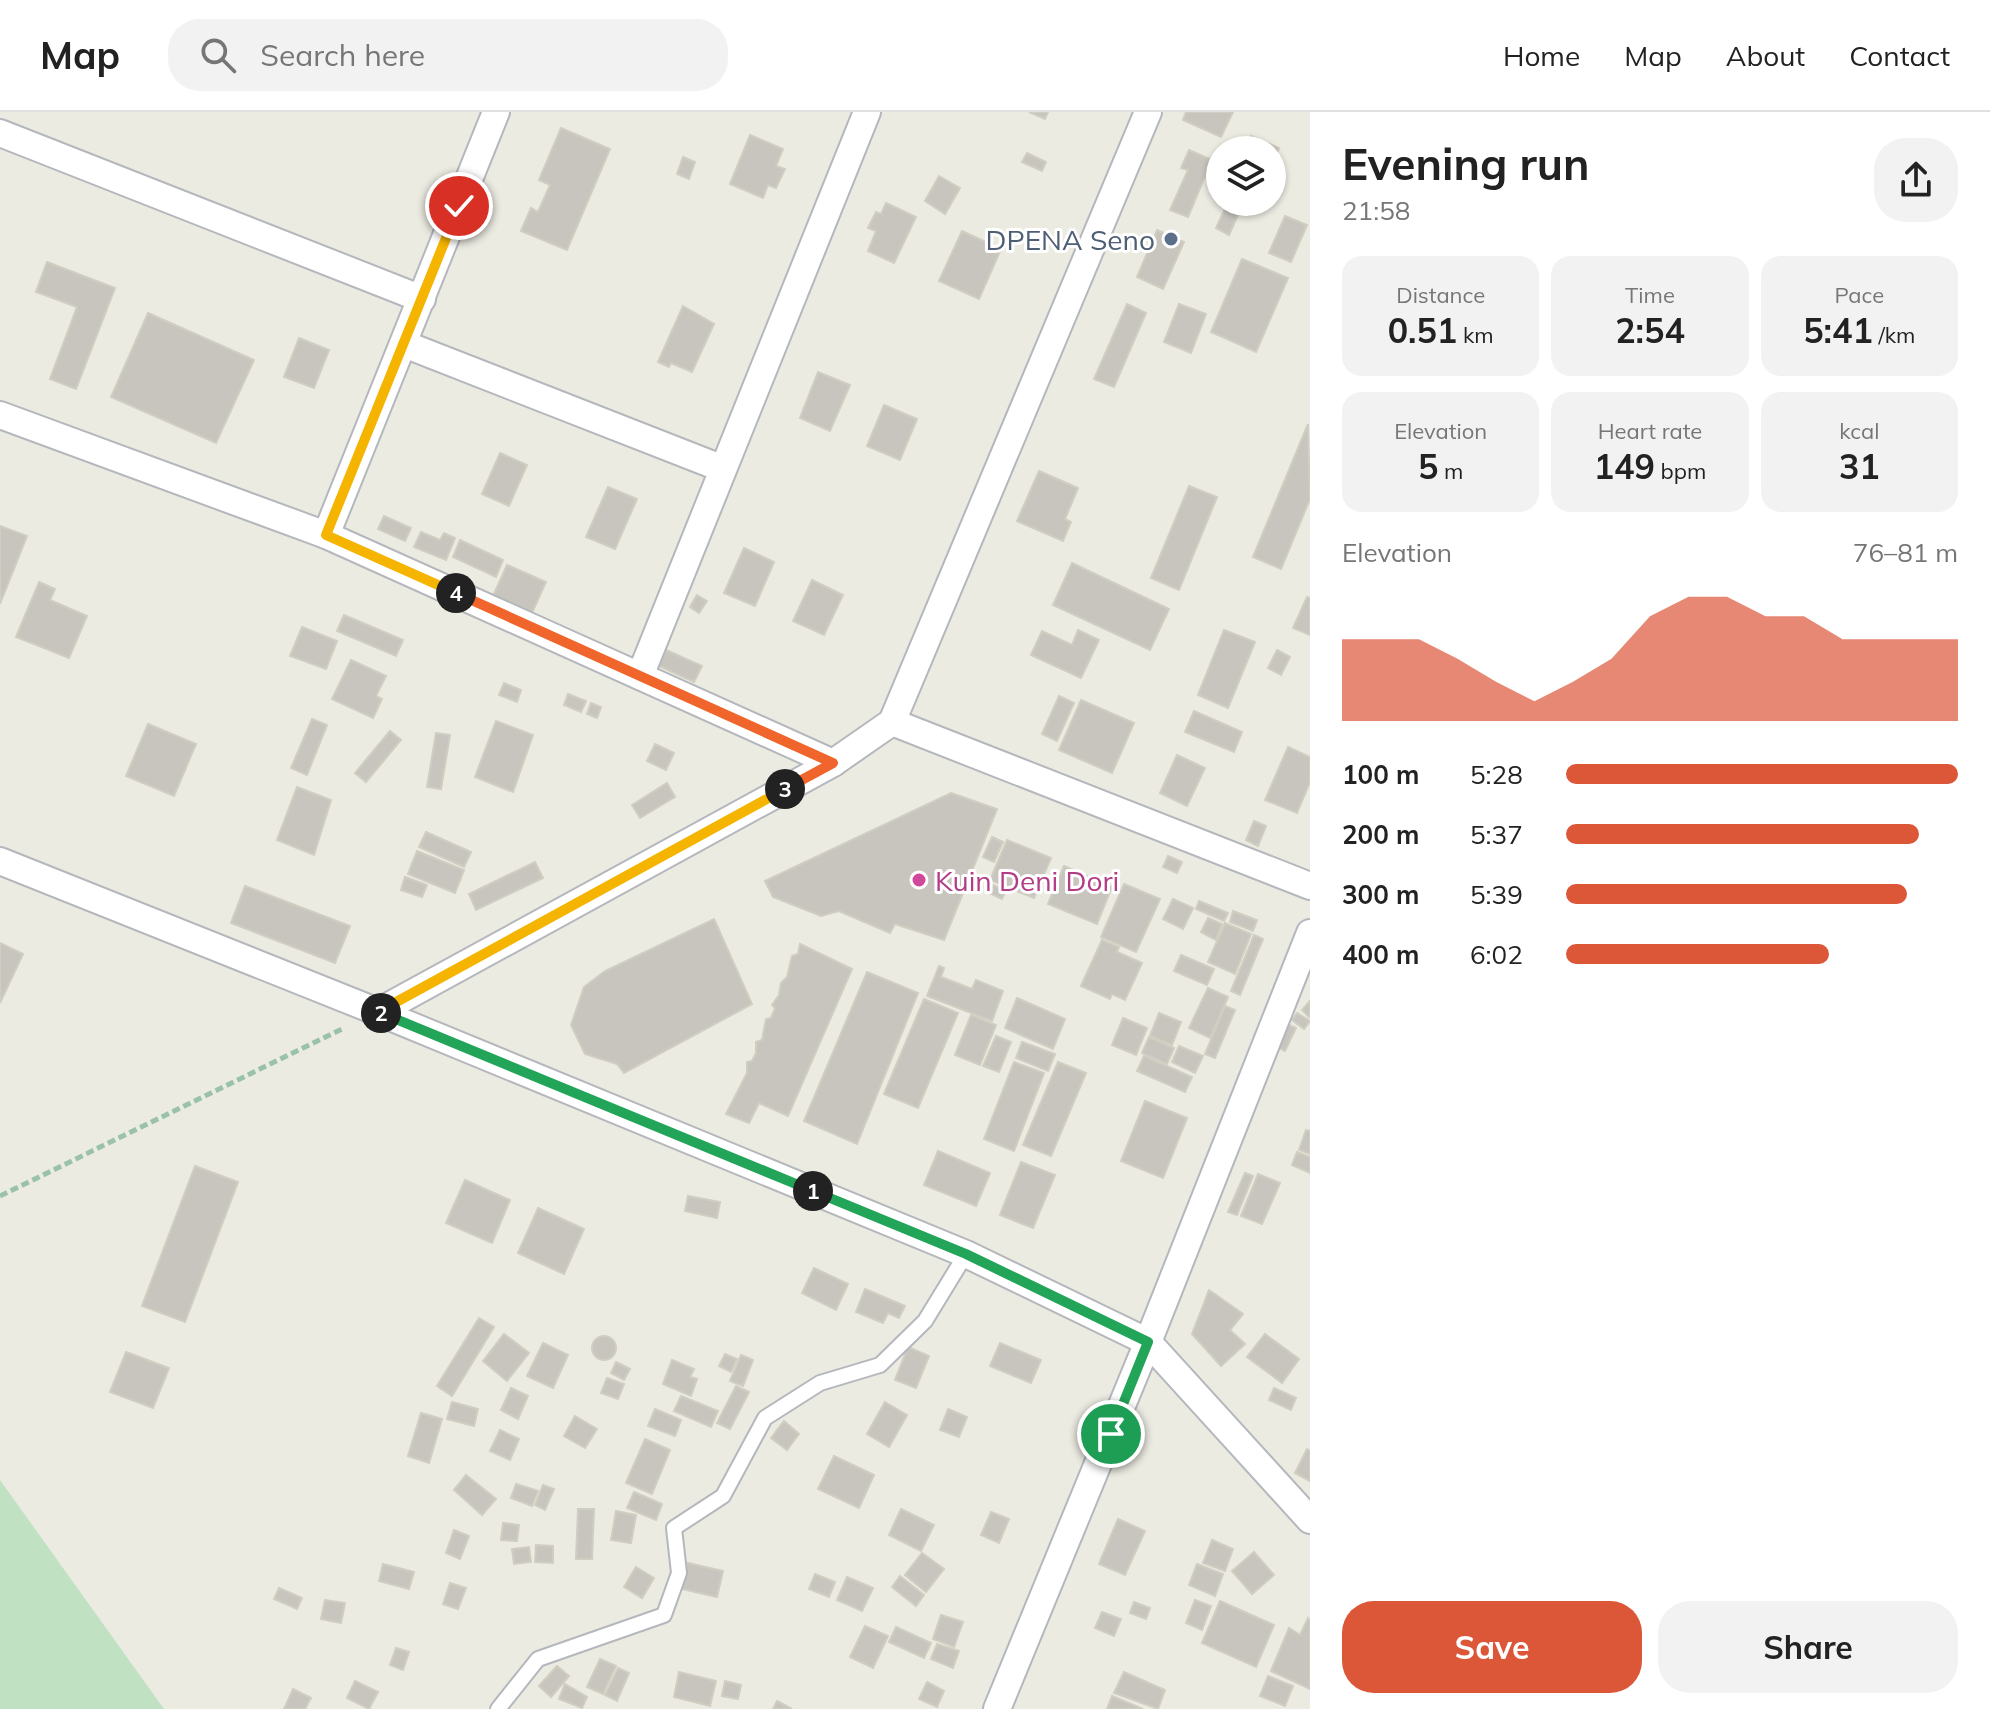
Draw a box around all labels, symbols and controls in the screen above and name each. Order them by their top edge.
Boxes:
search box [168,19,728,91]
text: Map [40,31,120,79]
icon: search [196,33,240,77]
text: Search here [260,36,425,74]
text: Home [1503,38,1580,73]
text: Map [1624,38,1682,73]
text: About [1726,38,1805,73]
text: Contact [1849,38,1950,73]
map controls [1206,136,1286,216]
button: layers [1206,136,1286,216]
text: Evening run [1342,136,1589,191]
button: share [1874,138,1958,222]
pin [425,172,493,240]
icon: check [437,184,481,228]
text: 21:58 [1342,194,1410,227]
place label: DPENA Seno [986,222,1155,257]
marker: DPENA Seno [1162,230,1180,248]
text: Distance [1396,281,1485,309]
text: Time [1625,281,1675,309]
text: Pace [1835,281,1884,309]
text: 0.51 [1388,309,1457,352]
text: 2:54 [1615,309,1685,352]
text: 5:41 [1803,309,1873,352]
text: km [1457,321,1494,349]
text: /km [1873,321,1915,349]
text: Elevation [1394,417,1487,445]
text: Heart rate [1598,417,1702,445]
text: kcal [1839,417,1879,445]
text: 5 [1418,445,1438,488]
text: 149 [1594,445,1655,488]
text: 31 [1839,445,1880,488]
text: m [1438,457,1463,485]
text: bpm [1655,457,1706,485]
text: Elevation [1342,536,1452,569]
text: 76–81 m [1853,536,1958,569]
pin: 4 [436,573,476,613]
text: 4 [449,579,463,607]
text: 100 m [1342,758,1419,791]
text: 5:28 [1470,758,1523,791]
pin: 3 [765,769,805,809]
text: 3 [778,775,792,803]
text: 200 m [1342,818,1419,851]
text: 5:37 [1470,818,1523,851]
place label: Kuin Deni Dori [935,863,1119,898]
marker: Kuin Deni Dori [910,871,928,889]
text: 300 m [1342,878,1419,911]
text: 5:39 [1470,878,1523,911]
text: 400 m [1342,938,1419,971]
text: 6:02 [1470,938,1523,971]
pin: 2 [361,993,401,1033]
text: 2 [374,999,388,1027]
pin: 1 [793,1171,833,1211]
text: 1 [806,1177,820,1205]
pin [1077,1400,1145,1468]
icon: arrive [1089,1412,1133,1456]
button: Save [1342,1601,1642,1693]
button: Share [1658,1601,1958,1693]

